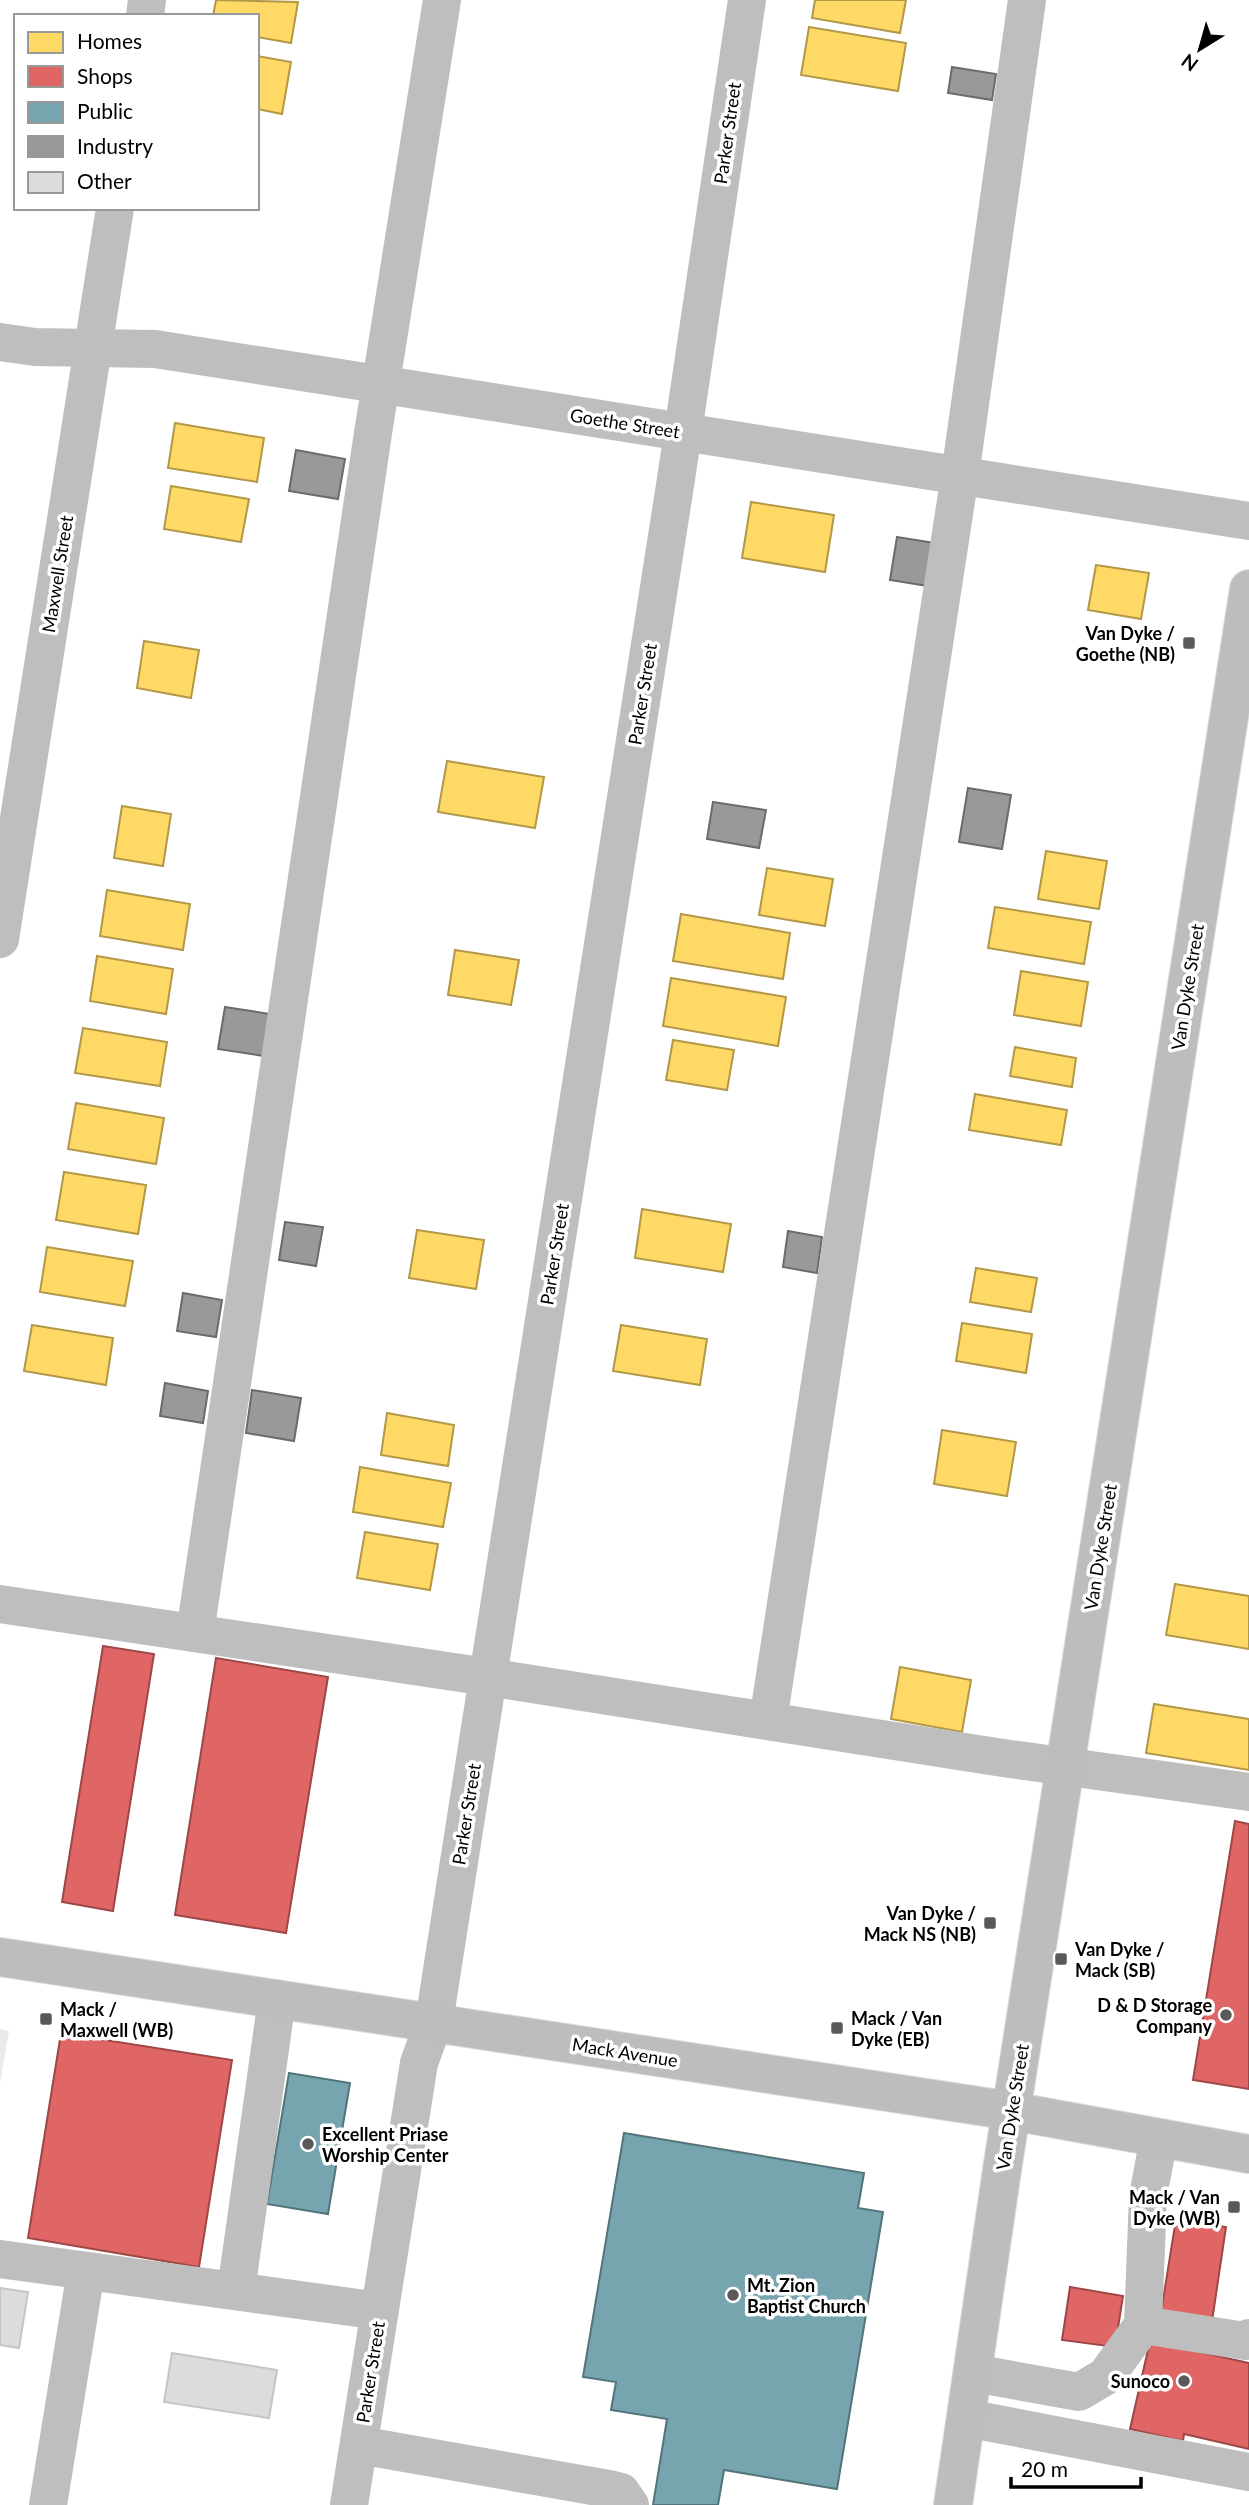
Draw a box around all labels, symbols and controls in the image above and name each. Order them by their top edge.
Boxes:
legend [14,14,259,210]
north arrow [1165,14,1235,84]
text: Homes [77,28,142,53]
text: N [1177,49,1202,77]
text: Shops [77,63,133,88]
street label: Parker Street [709,80,745,185]
text: Public [77,98,133,123]
text: Industry [77,133,153,158]
text: Other [77,168,132,193]
street label: Goethe Street [569,403,682,443]
street label: Maxwell Street [37,513,77,634]
place label: Van Dyke / Goethe (NB) [1076,622,1175,665]
marker: Van Dyke / Goethe (NB) [1181,635,1197,651]
street label: Parker Street [623,641,661,746]
street label: Van Dyke Street [1166,922,1208,1052]
street label: Parker Street [535,1201,573,1306]
street label: Van Dyke Street [1079,1482,1121,1612]
street label: Parker Street [447,1761,485,1866]
place label: Van Dyke / Mack NS (NB) [864,1902,976,1945]
marker: Van Dyke / Mack NS (NB) [982,1915,998,1931]
place label: Van Dyke / Mack (SB) [1074,1938,1164,1981]
marker: Van Dyke / Mack (SB) [1053,1951,1069,1967]
place label: D & D Storage Company [1097,1994,1213,2037]
place label: Mack / Maxwell (WB) [60,1998,173,2041]
place label: Mack / Van Dyke (EB) [851,2007,942,2050]
marker: D & D Storage Company [1218,2007,1234,2023]
marker: Mack / Maxwell (WB) [38,2011,54,2027]
marker: Mack / Van Dyke (EB) [829,2020,845,2036]
street label: Mack Avenue [571,2033,679,2071]
street label: Van Dyke Street [991,2042,1033,2172]
place label: Excellent Priase Worship Center [322,2123,449,2166]
marker: Excellent Priase Worship Center [300,2136,316,2152]
place label: Mack / Van Dyke (WB) [1129,2186,1220,2229]
marker: Mack / Van Dyke (WB) [1226,2199,1242,2215]
place label: Mt. Zion Baptist Church [747,2274,866,2317]
marker: Mt. Zion Baptist Church [725,2287,741,2303]
street label: Parker Street [351,2319,389,2424]
place label: Sunoco [1111,2370,1170,2392]
marker: Sunoco [1176,2373,1192,2389]
scale bar [1011,2446,1140,2490]
text: 20 m [1021,2456,1068,2481]

